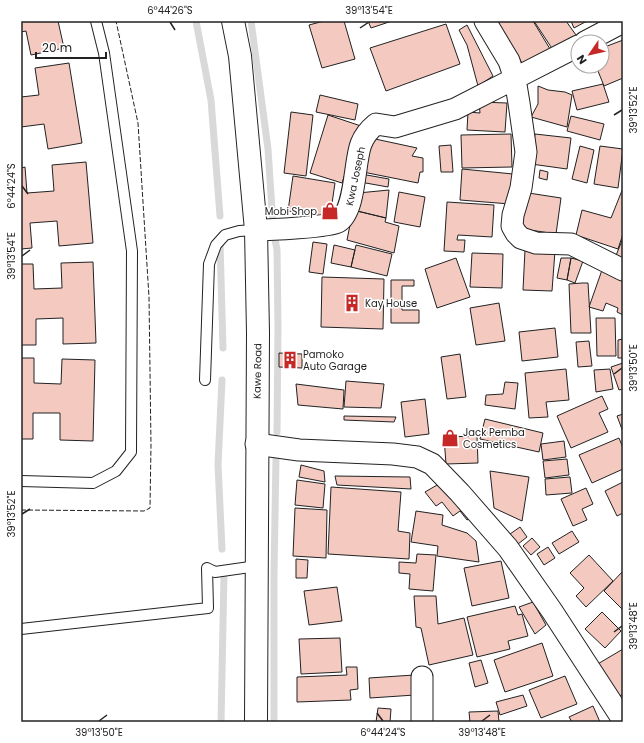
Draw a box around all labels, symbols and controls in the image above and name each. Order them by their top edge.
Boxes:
text: 6°44'26"S [147,3,193,18]
text: 39°13'54"E [345,3,393,18]
scale bar [36,34,106,60]
north arrow [570,34,610,74]
text: 20 m [42,39,72,56]
text: N [573,52,591,67]
text: 39°13'52"E [626,86,641,134]
street label: Kwa Joseph [342,145,369,207]
text: 6°44'24"S [4,163,19,209]
shop icon: Mobi Shop [320,201,340,221]
place label: Mobi Shop [265,204,317,219]
text: 39°13'54"E [4,232,19,280]
building icon: Kay House [342,293,362,313]
place label: Kay House [365,296,417,311]
street label: Kawe Road [250,343,265,399]
text: 39°13'50"E [626,344,641,392]
place label: Pamoko Auto Garage [303,347,367,374]
building icon: Pamoko Auto Garage [280,350,300,370]
place label: Jack Pemba Cosmetics [463,425,525,452]
shop icon: Jack Pemba Cosmetics [440,428,460,448]
text: 39°13'52"E [4,490,19,538]
text: 39°13'48"E [626,602,641,650]
text: 39°13'50"E [75,725,123,740]
text: 6°44'24"S [360,725,406,740]
text: 39°13'48"E [458,725,506,740]

